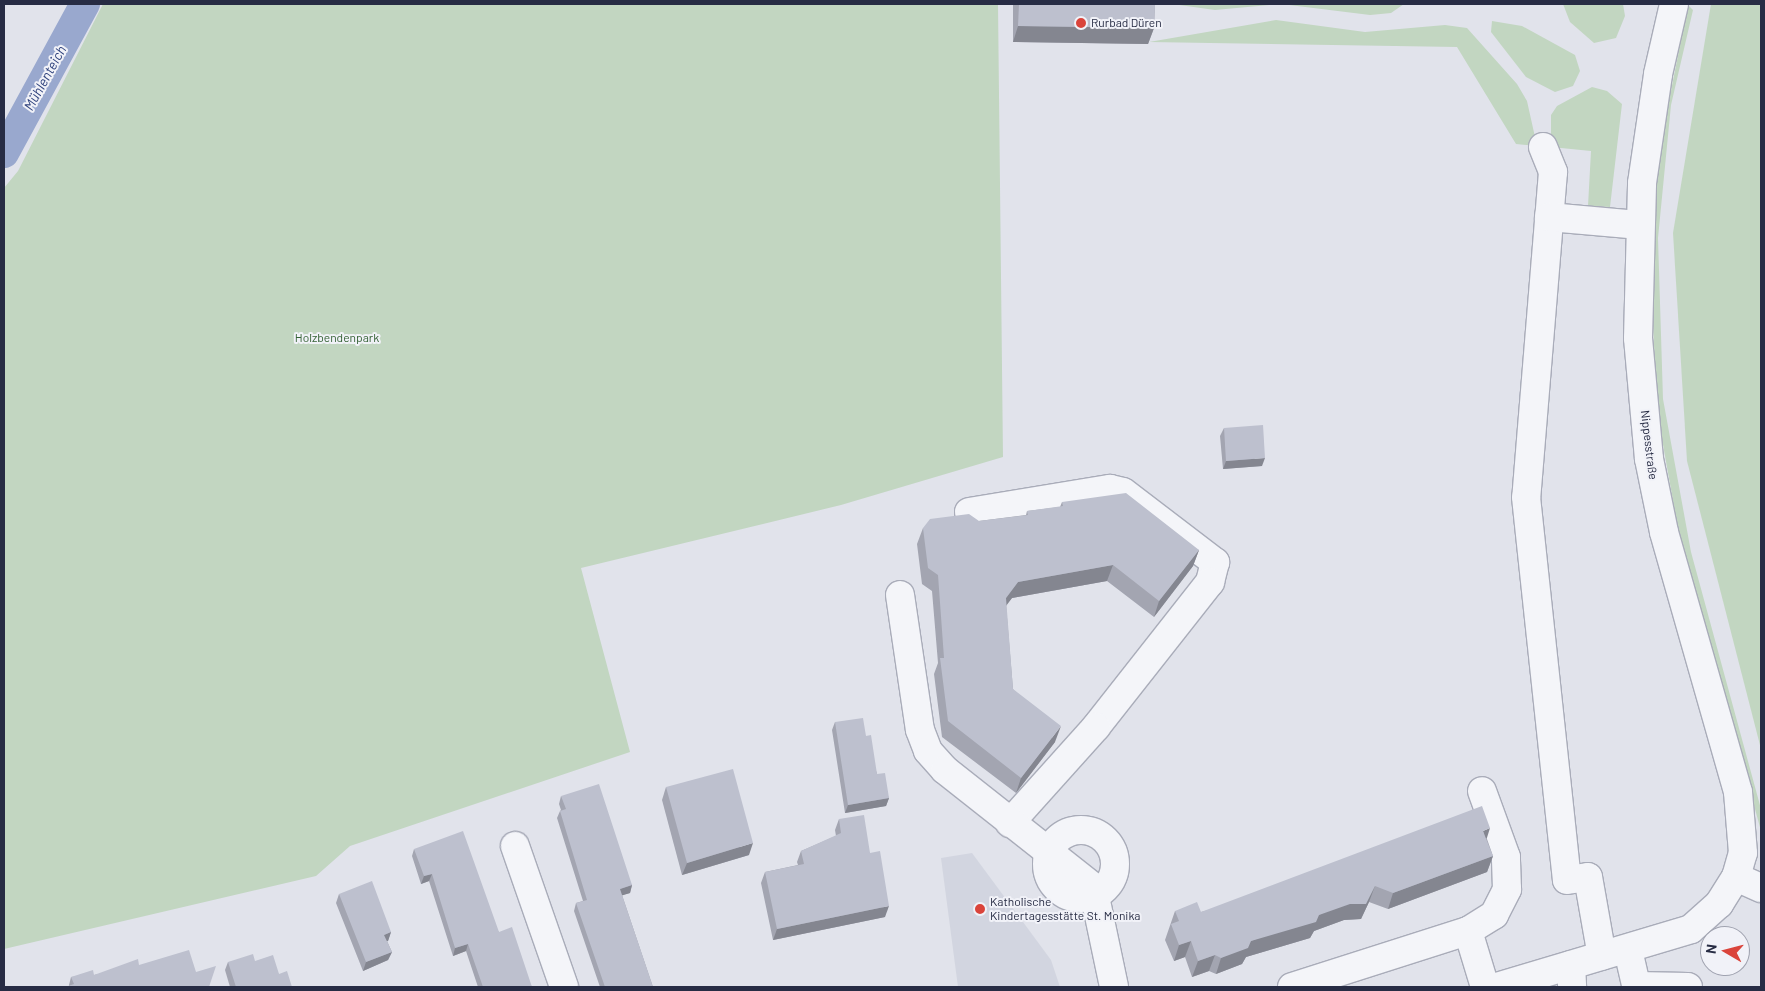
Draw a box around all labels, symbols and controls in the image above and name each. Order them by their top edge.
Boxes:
place label: Rurbad Düren [1091,16,1162,30]
marker: Rurbad Düren [1075,17,1087,29]
water label: Mühlenteich [20,43,70,113]
park label: Holzbendenpark [295,331,379,345]
street label: Nippesstraße [1638,409,1660,481]
place label: Katholische Kindertagesstätte St. Monika [990,895,1140,923]
marker: Katholische Kindertagesstätte St. Monika [974,903,986,915]
north arrow [1700,926,1750,976]
text: N [1702,943,1720,955]

